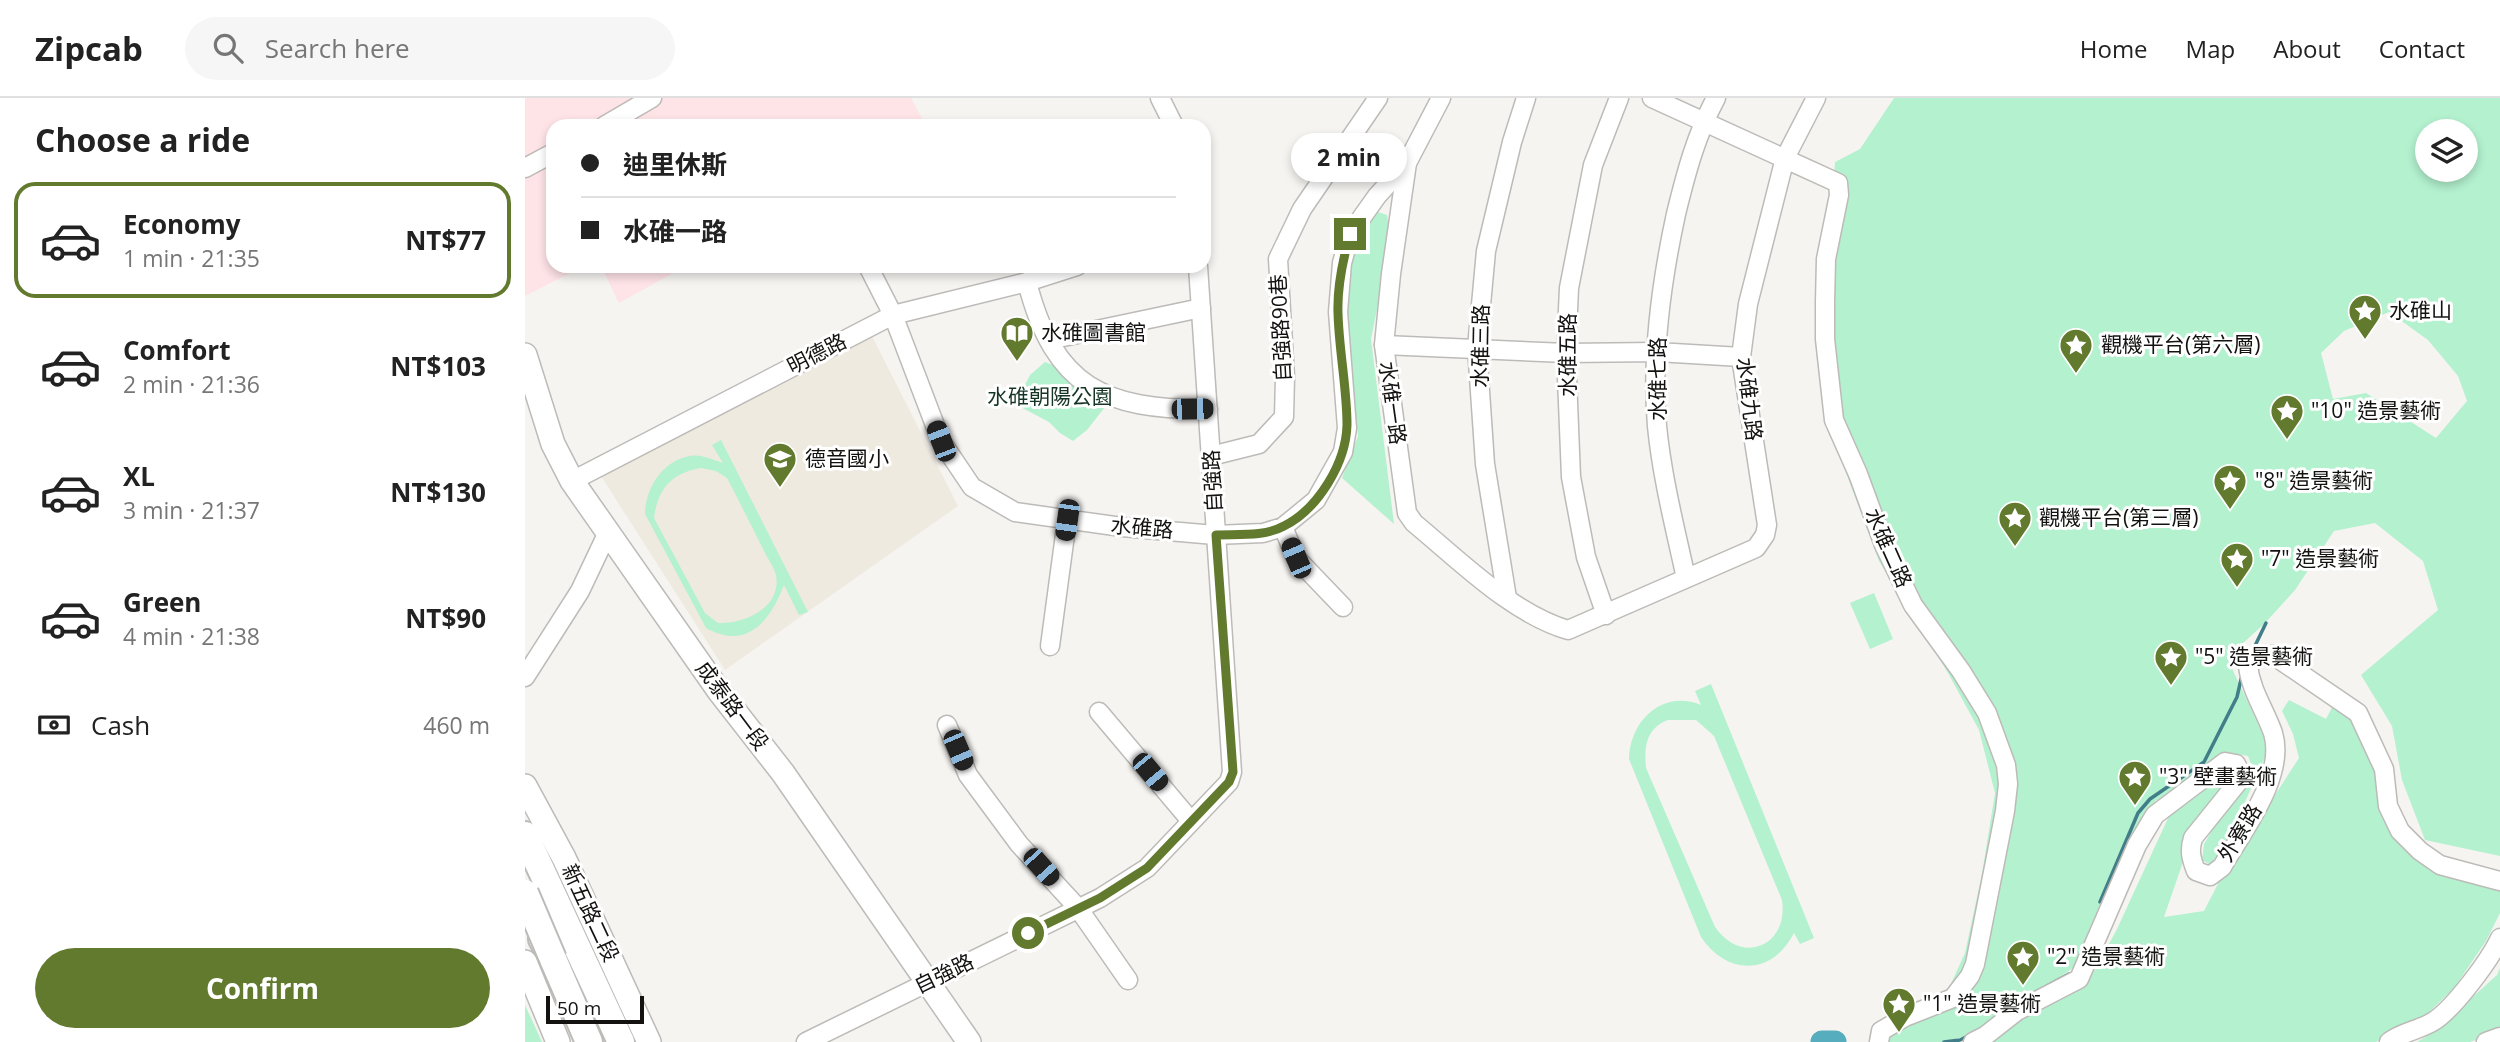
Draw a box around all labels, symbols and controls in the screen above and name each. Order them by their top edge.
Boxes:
search box [185,17,675,80]
text: Zipcab [35,26,143,71]
icon: search [209,29,247,67]
text: Search here [265,30,410,66]
text: Home [2080,32,2148,65]
text: Map [2186,32,2235,65]
text: About [2273,32,2341,65]
text: Contact [2379,32,2465,65]
text: Choose a ride [35,118,250,161]
map controls [2415,119,2478,182]
button: layers [2415,119,2478,182]
callout: 2 min [1292,132,1408,181]
text: 2 min [1317,141,1381,173]
text: 迪里休斯 [623,146,727,182]
text: Economy [123,206,241,242]
icon: car [39,209,102,272]
text: 水碓一路 [623,213,727,249]
route end [1334,218,1366,250]
text: NT$77 [405,222,486,258]
text: 1 min · 21:35 [123,242,260,274]
street label: 自強路90巷 [1263,273,1297,383]
place icon: 水碓山 [2346,292,2384,341]
place label: 水碓山 [2389,296,2452,324]
street label: 水碓三路 [1465,304,1495,388]
street label: 水碓五路 [1553,313,1581,397]
library icon: 水碓圖書館 [998,314,1036,363]
place label: 水碓圖書館 [1041,318,1146,346]
street label: 明德路 [782,326,851,380]
place icon: 觀機平台(第六層) [2057,326,2095,375]
place label: 觀機平台(第六層) [2101,330,2260,358]
text: Comfort [123,332,230,368]
icon: car [39,335,102,398]
street label: 水碓七路 [1643,337,1671,421]
text: NT$103 [390,348,486,384]
street label: 水碓九路 [1731,355,1769,442]
street label: 水碓一路 [1373,359,1413,446]
text: 2 min · 21:36 [123,368,260,400]
park label: 水碓朝陽公園 [987,382,1113,410]
place icon: "10" 造景藝術 [2268,392,2306,441]
place label: "10" 造景藝術 [2311,396,2441,424]
car [1171,398,1214,420]
car [924,418,959,464]
school or university icon: 德音國小 [761,440,799,489]
place label: 德音國小 [805,444,889,472]
street label: 自強路 [1196,449,1228,513]
text: XL [123,458,155,494]
icon: car [39,461,102,524]
place icon: "8" 造景藝術 [2211,462,2249,511]
place label: "8" 造景藝術 [2255,466,2373,494]
text: NT$130 [390,474,486,510]
text: 3 min · 21:37 [123,494,260,526]
car [1054,498,1081,542]
place icon: 觀機平台(第三層) [1996,499,2034,548]
place label: 觀機平台(第三層) [2039,503,2198,531]
street label: 水碓二路 [1859,504,1919,592]
street label: 水碓路 [1109,510,1175,544]
car [1279,535,1314,581]
place icon: "7" 造景藝術 [2218,540,2256,589]
place label: "7" 造景藝術 [2261,544,2379,572]
text: Green [123,584,201,620]
icon: car [39,587,102,650]
text: NT$90 [405,600,486,636]
text: 4 min · 21:38 [123,620,260,652]
place icon: "5" 造景藝術 [2152,638,2190,687]
place label: "5" 造景藝術 [2195,642,2313,670]
street label: 成泰路一段 [690,655,776,756]
icon: cash [35,706,73,744]
text: Cash [91,707,150,743]
text: 460 m [423,709,490,741]
car [941,727,976,773]
car [1129,749,1172,795]
place icon: "3" 壁畫藝術 [2116,758,2154,807]
place label: "3" 壁畫藝術 [2159,762,2277,790]
street label: 外寮路 [2211,798,2267,867]
car [1020,844,1063,890]
street label: 新五路二段 [556,859,626,966]
route start [1012,917,1044,949]
place icon: "2" 造景藝術 [2004,938,2042,987]
place label: "2" 造景藝術 [2047,942,2165,970]
street label: 自強路 [909,947,978,999]
button: Confirm [35,948,490,1028]
place icon: "1" 造景藝術 [1880,985,1918,1034]
place label: "1" 造景藝術 [1923,989,2041,1017]
scale bar [546,993,644,1025]
text: 50 m [557,995,601,1021]

